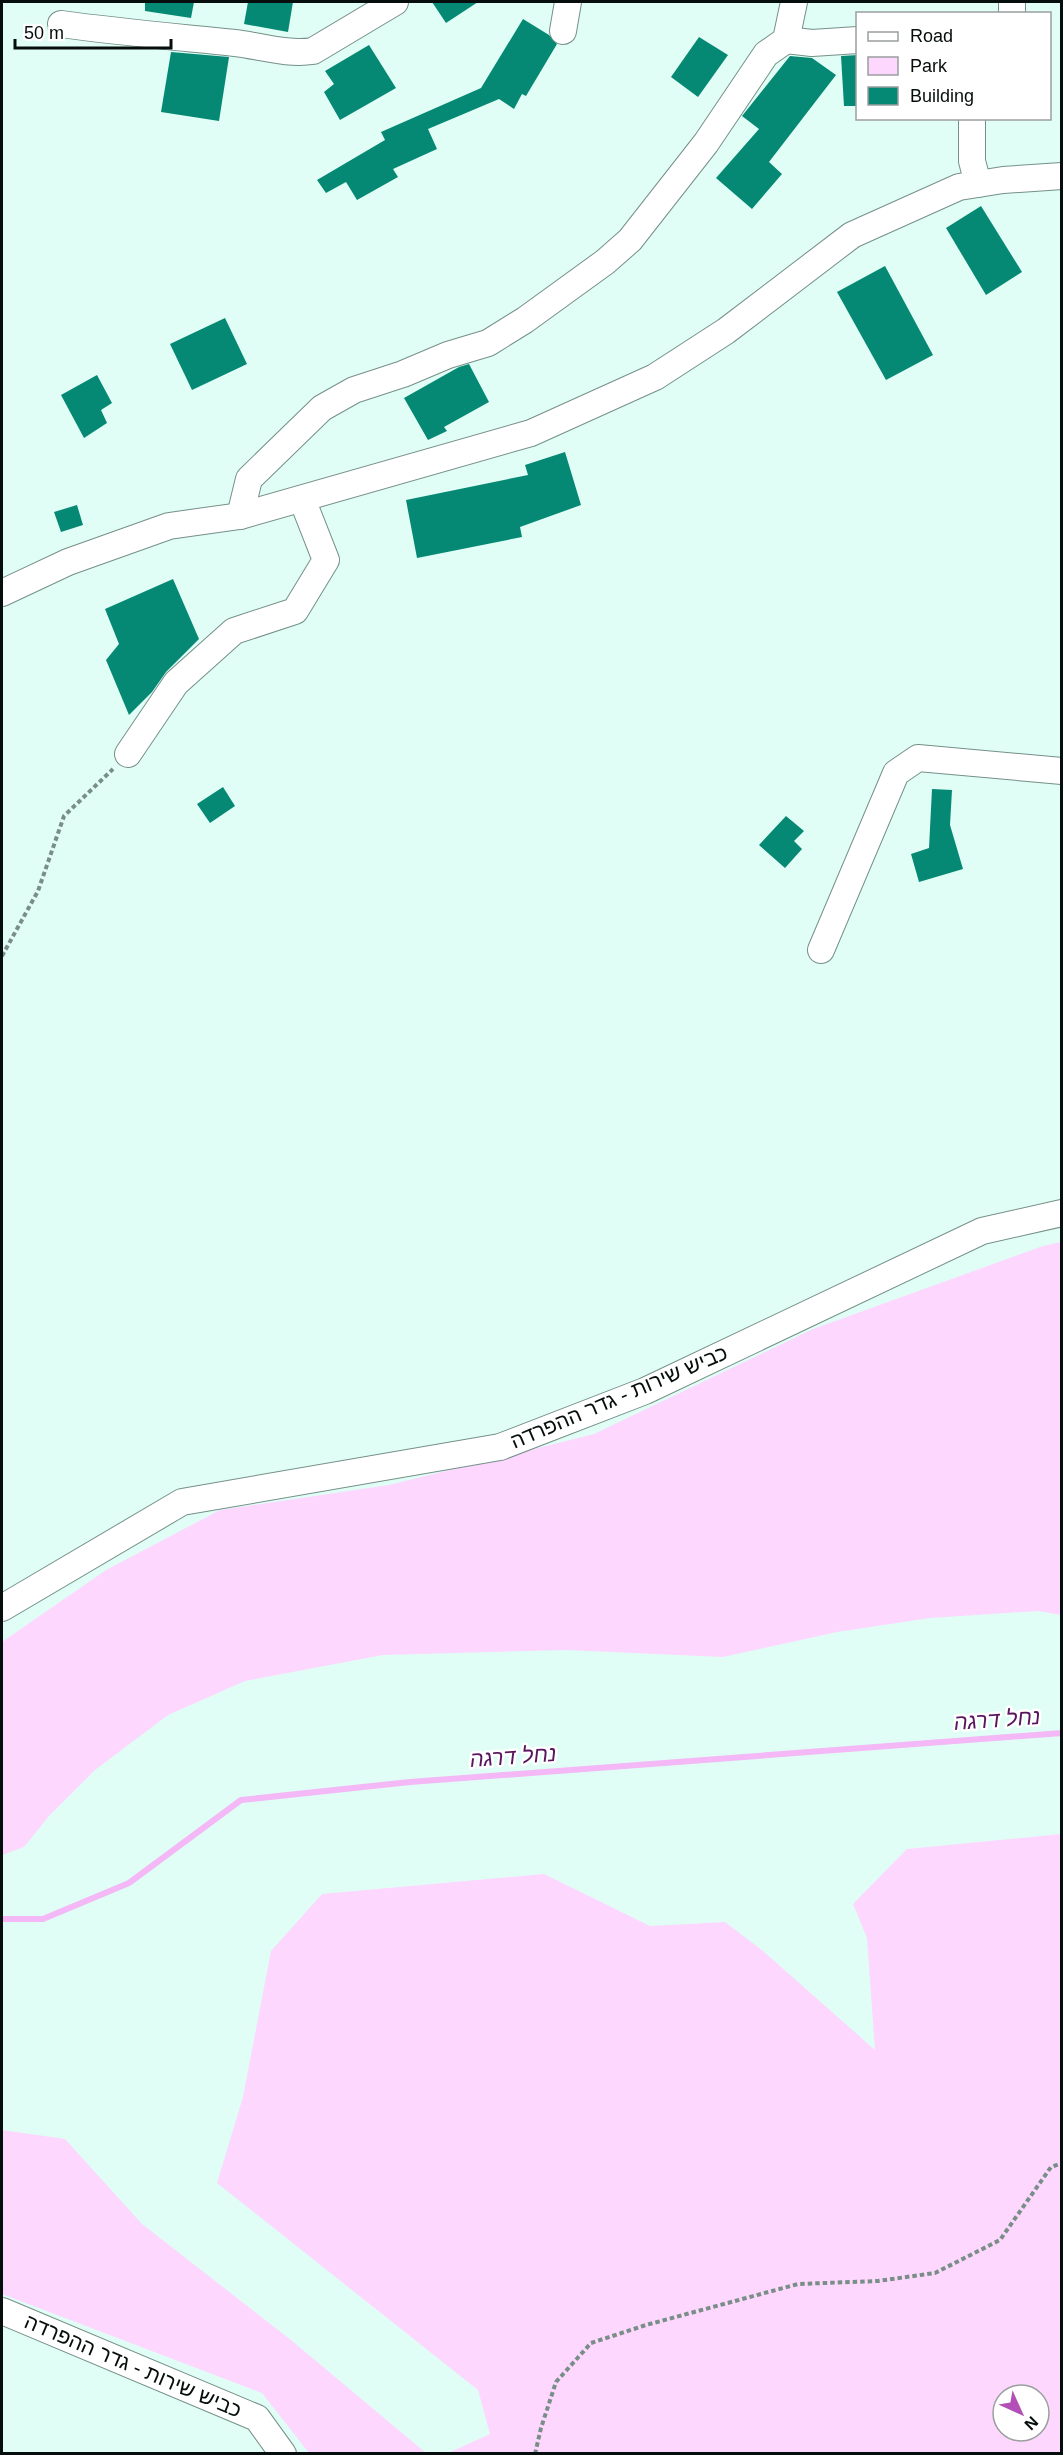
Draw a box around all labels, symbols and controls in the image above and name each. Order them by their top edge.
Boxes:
scale bar [15,12,171,50]
legend [856,12,1051,120]
text: 50 m [24,23,64,43]
text: Road [910,26,953,46]
text: Park [910,56,948,76]
text: Building [910,86,974,106]
street label: כביש שירות - גדר ההפרדה [507,1340,731,1453]
water label: נחל דרגה [953,1704,1041,1735]
water label: נחל דרגה [469,1741,557,1772]
street label: כביש שירות - גדר ההפרדה [21,2309,245,2422]
north arrow [991,2383,1051,2443]
text: N [1021,2413,1041,2433]

